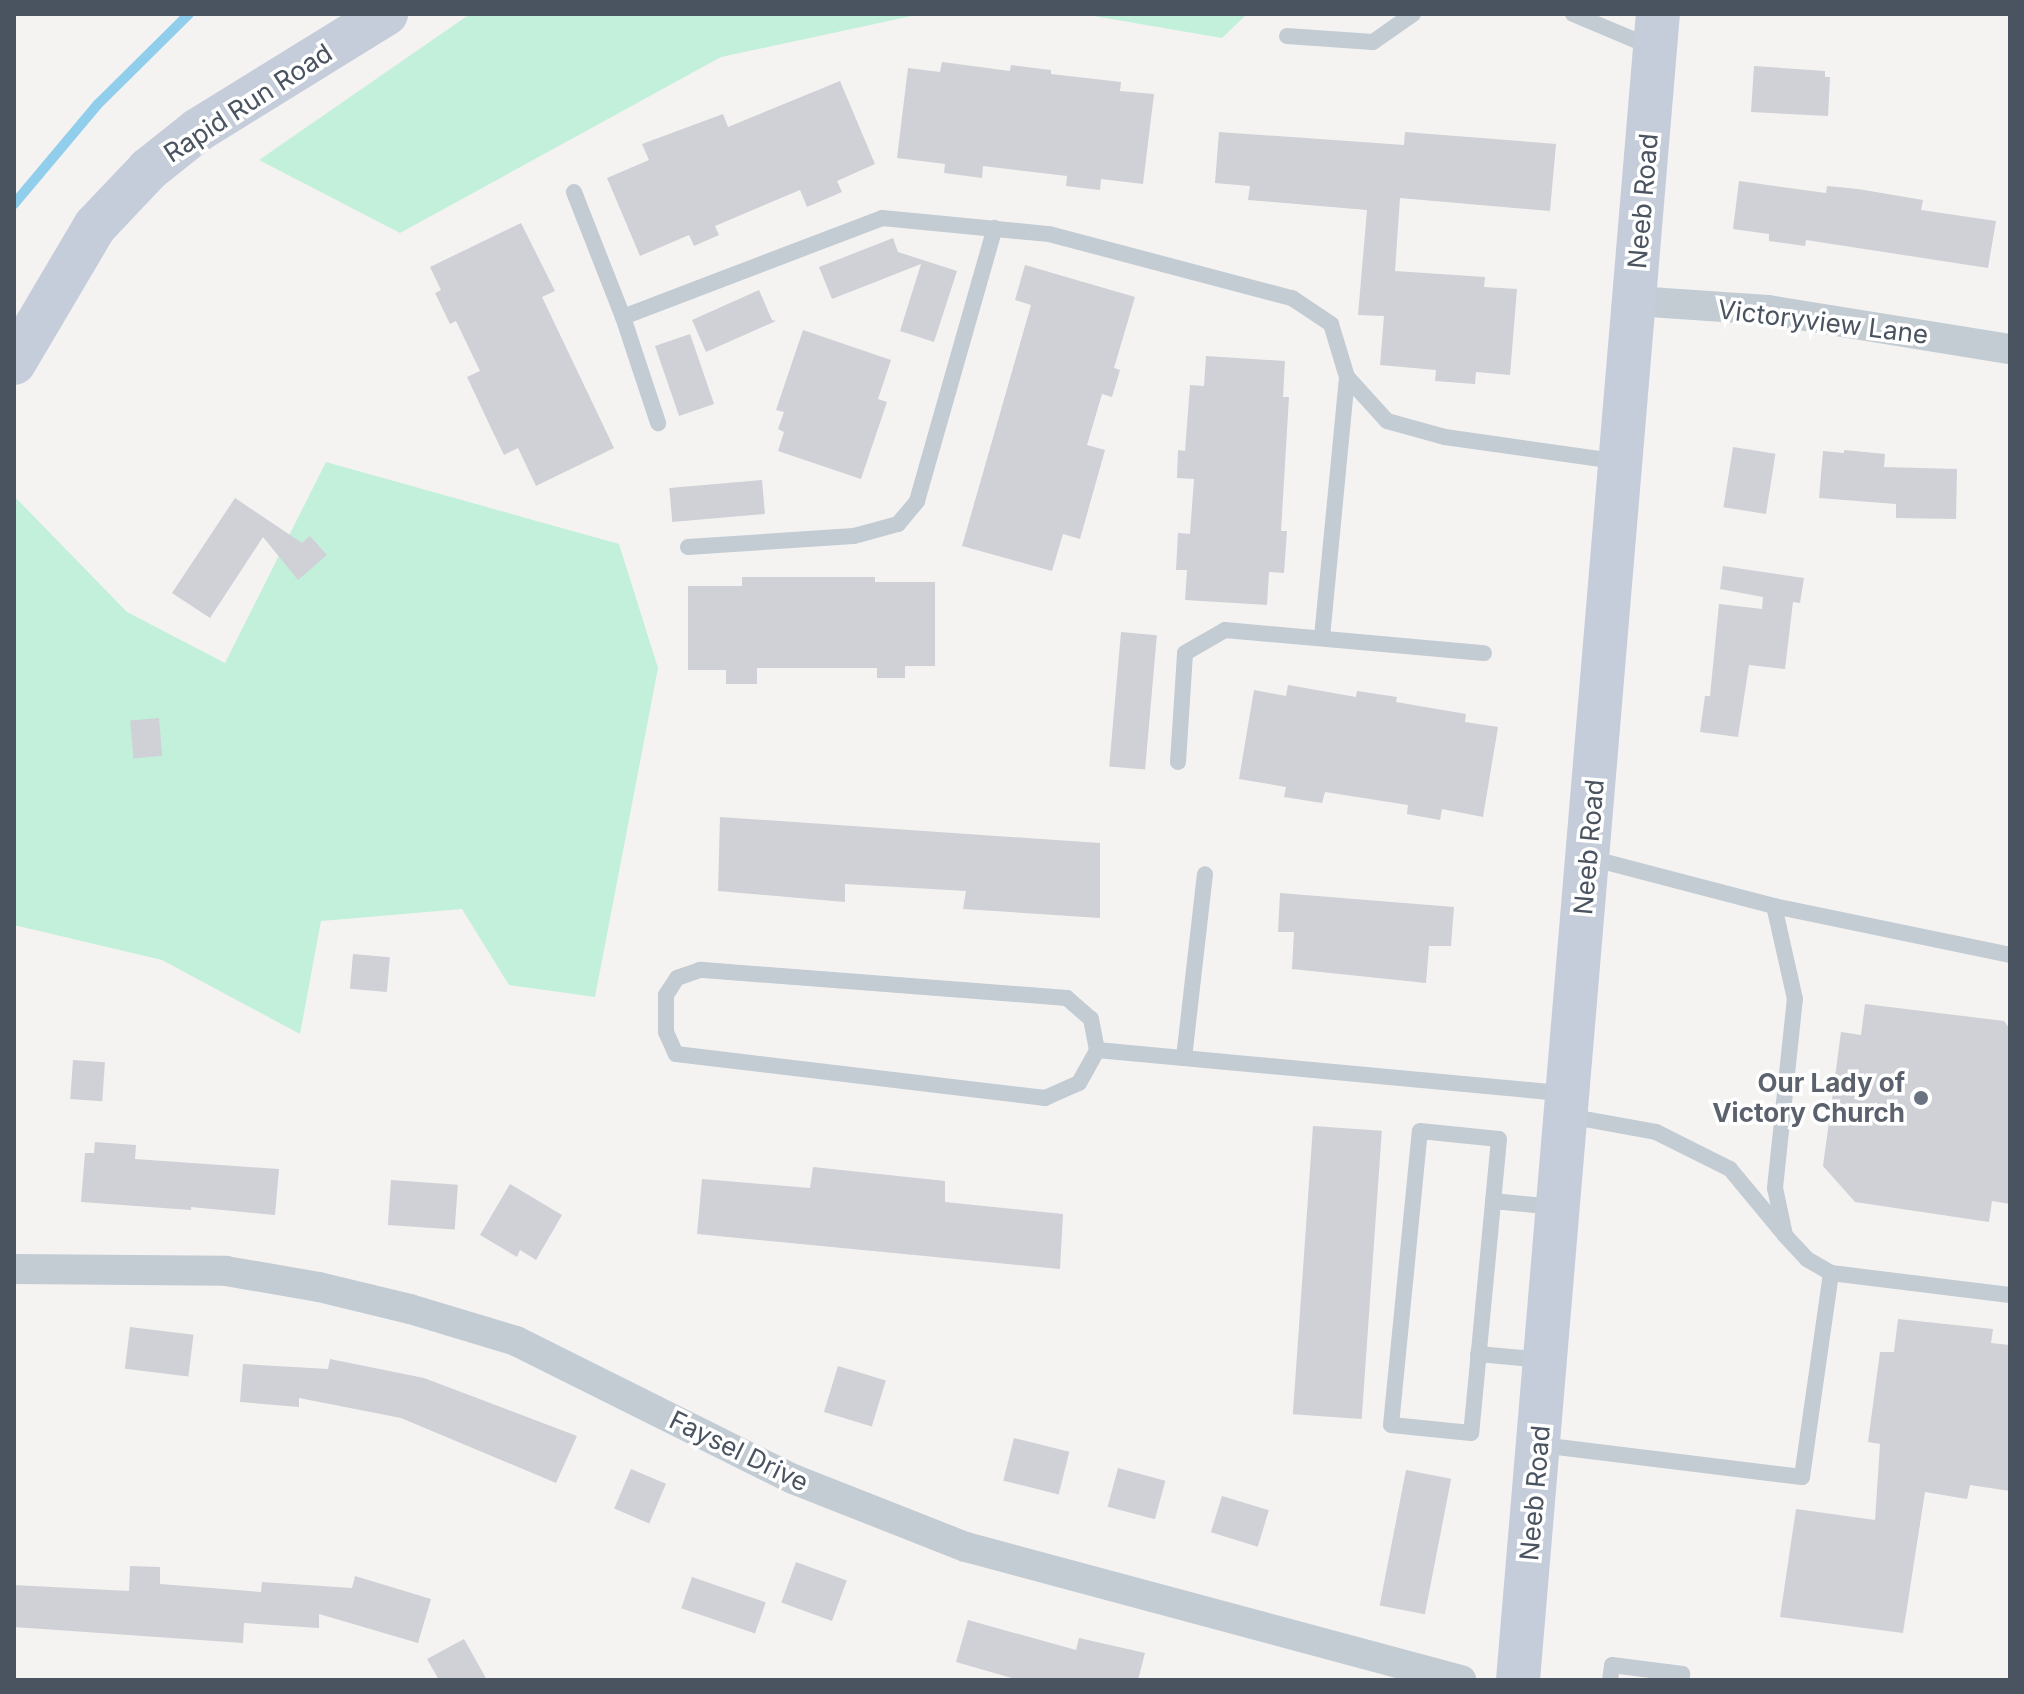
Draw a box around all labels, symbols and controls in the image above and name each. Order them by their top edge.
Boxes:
street label: Rapid Run Road [158,37,338,169]
street label: Neeb Road [1622,132,1664,270]
street label: Victoryview Lane [1716,294,1930,350]
street label: Neeb Road [1568,778,1610,916]
place label: Our Lady of Victory Church [1712,1067,1905,1128]
marker: Our Lady of Victory Church [1912,1089,1930,1107]
street label: Faysel Drive [665,1404,813,1498]
street label: Neeb Road [1514,1424,1556,1562]

